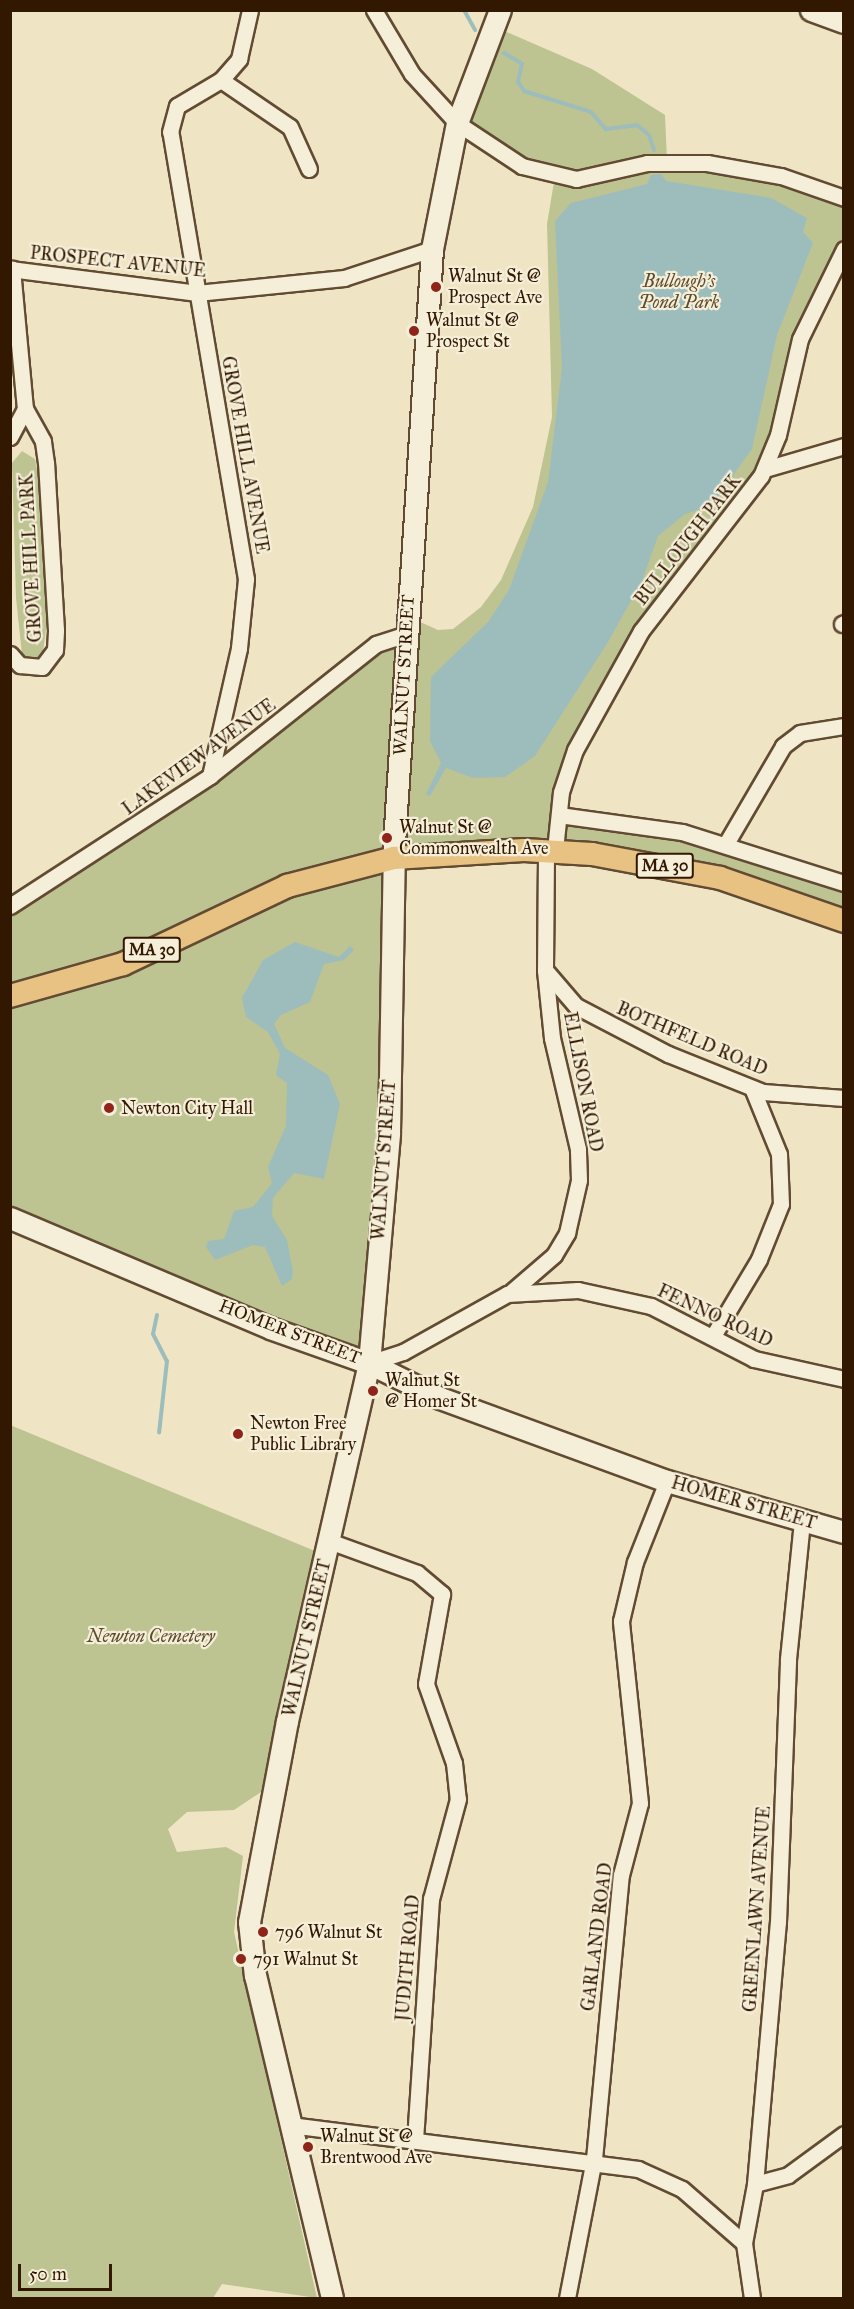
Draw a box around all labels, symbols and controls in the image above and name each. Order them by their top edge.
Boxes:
street label: PROSPECT AVENUE [29,242,207,282]
place label: Walnut St @ Prospect Ave [448,266,542,308]
park label: Bullough's Pond Park [639,271,719,314]
marker: Walnut St @ Prospect Ave [429,280,443,294]
place label: Walnut St @ Prospect St [426,310,519,352]
marker: Walnut St @ Prospect St [407,324,421,338]
street label: GROVE HILL AVENUE [217,355,273,555]
street label: BULLOUGH PARK [630,470,746,610]
street label: GROVE HILL PARK [16,473,46,643]
street label: WALNUT STREET [389,594,419,756]
street label: LAKEVIEW AVENUE [118,694,280,820]
place label: Walnut St @ Commonwealth Ave [399,817,548,860]
marker: Walnut St @ Commonwealth Ave [380,831,394,845]
road number: MA 30 [635,853,695,879]
road number: MA 30 [122,937,182,963]
street label: BOTHFELD ROAD [613,997,771,1081]
street label: ELLISON ROAD [559,1010,607,1154]
street label: WALNUT STREET [368,1079,400,1241]
place label: Newton City Hall [121,1097,253,1119]
marker: Newton City Hall [102,1101,116,1115]
street label: FENNO ROAD [654,1280,776,1352]
street label: HOMER STREET [216,1295,364,1369]
place label: Walnut St @ Homer St [385,1370,477,1412]
marker: Walnut St @ Homer St [366,1384,380,1398]
place label: Newton Free Public Library [250,1413,356,1456]
marker: Newton Free Public Library [231,1427,245,1441]
street label: HOMER STREET [669,1472,819,1534]
street label: WALNUT STREET [278,1557,336,1719]
park label: Newton Cemetery [87,1625,215,1647]
street label: GREENLAWN AVENUE [739,1805,775,2013]
street label: GARLAND ROAD [577,1862,617,2012]
street label: JUDITH ROAD [392,1894,424,2022]
place label: 796 Walnut St [275,1921,382,1943]
marker: 796 Walnut St [256,1925,270,1939]
place label: 791 Walnut St [253,1948,358,1970]
marker: 791 Walnut St [234,1952,248,1966]
place label: Walnut St @ Brentwood Ave [320,2126,432,2168]
marker: Walnut St @ Brentwood Ave [301,2140,315,2154]
scale bar [21,2252,116,2290]
text: 50 m [29,2263,67,2285]

